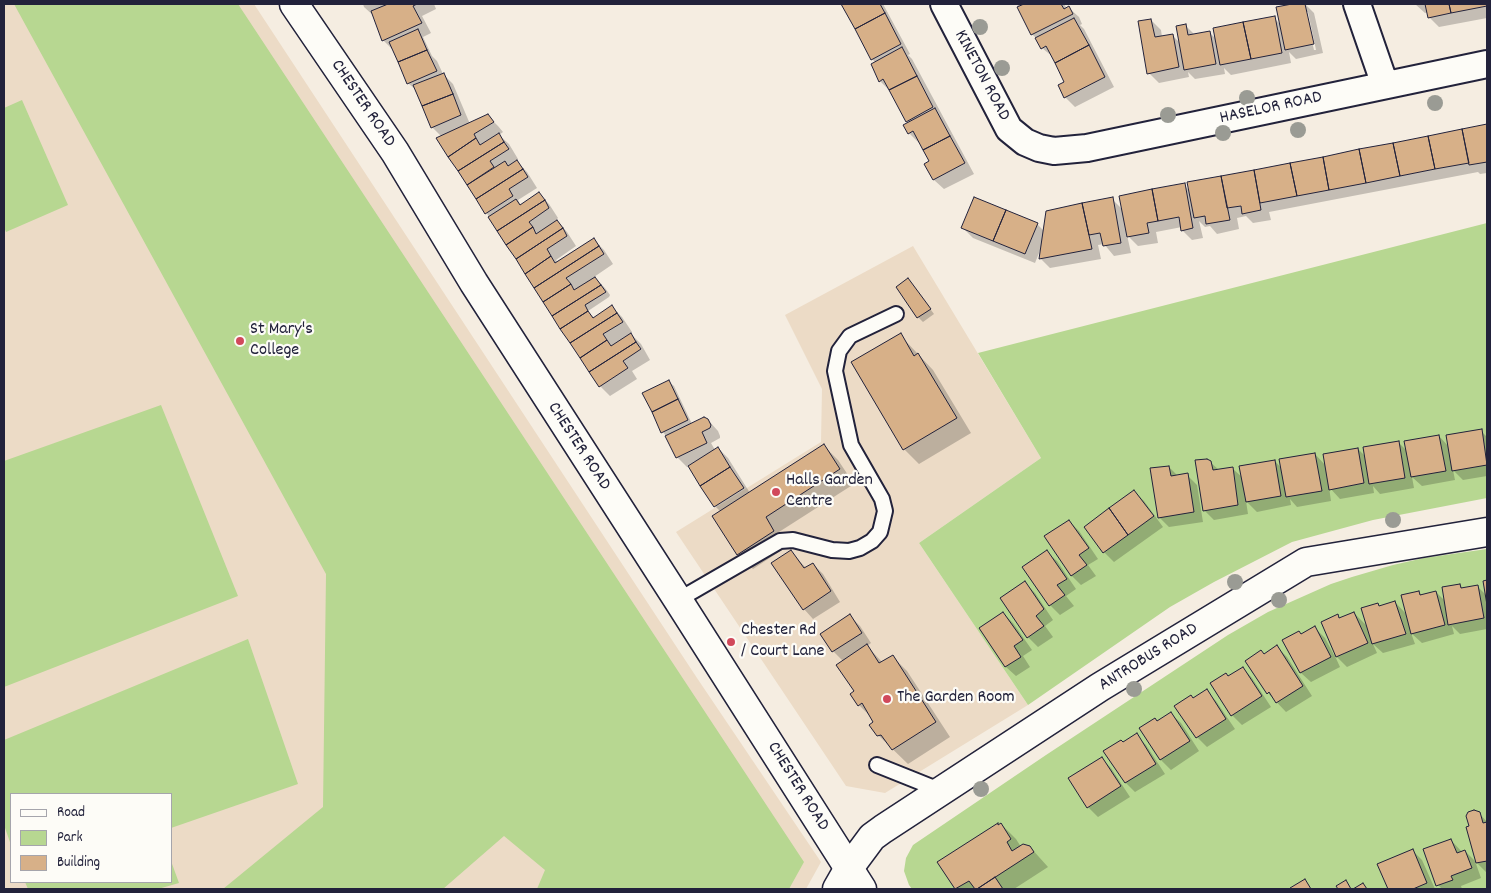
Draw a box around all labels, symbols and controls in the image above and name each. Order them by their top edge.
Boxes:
street label: KINETON ROAD [948,27,1014,125]
street label: CHESTER ROAD [325,56,399,152]
street label: HASELOR ROAD [1218,88,1324,130]
place label: St Mary's College [250,320,313,362]
marker: St Mary's College [234,335,246,347]
street label: CHESTER ROAD [542,399,614,495]
place label: Halls Garden Centre [786,471,873,514]
marker: Halls Garden Centre [770,486,782,498]
street label: ANTROBUS ROAD [1096,619,1202,697]
place label: Chester Rd / Court Lane [741,621,824,664]
marker: Chester Rd / Court Lane [725,636,737,648]
place label: The Garden Room [897,688,1015,710]
marker: The Garden Room [881,693,893,705]
street label: CHESTER ROAD [761,739,833,835]
legend [10,793,172,883]
text: Road [57,802,85,824]
text: Park [57,827,83,849]
text: Building [57,852,100,874]

